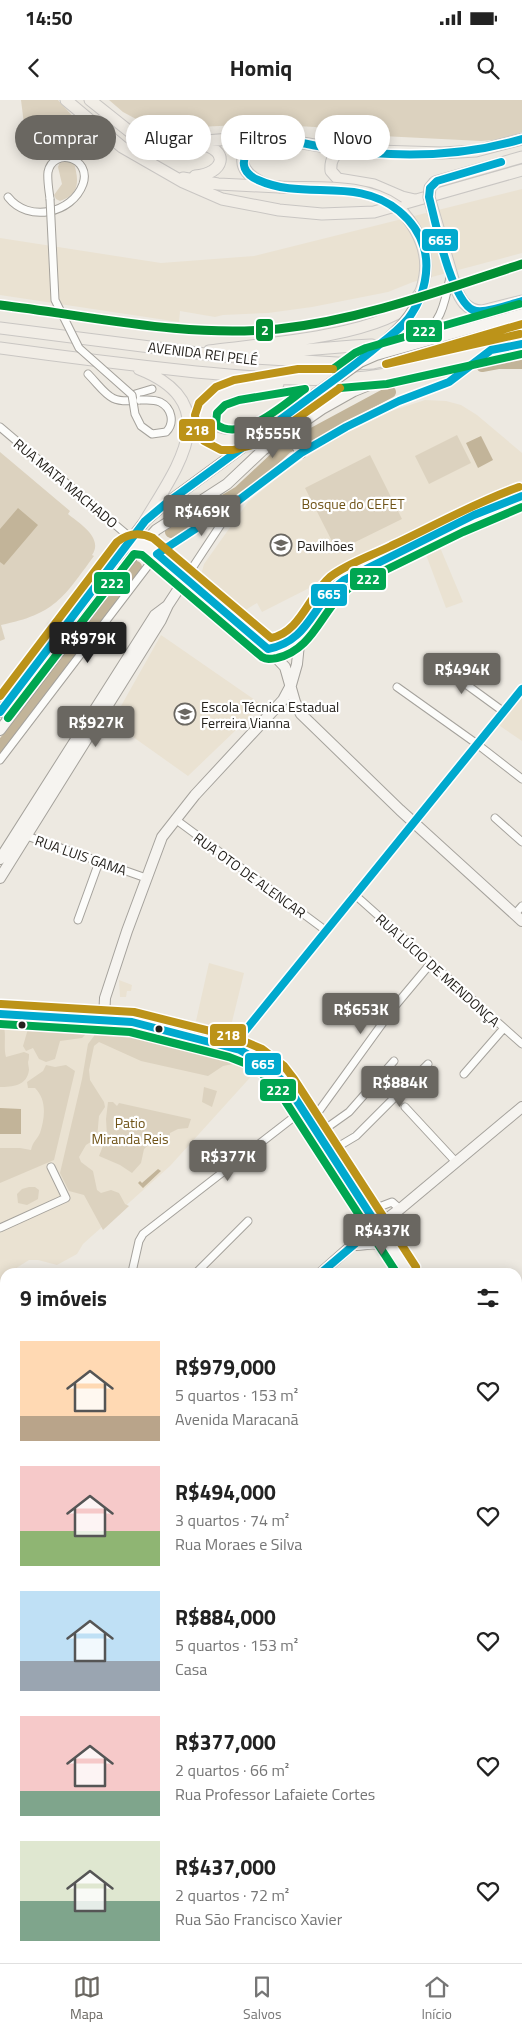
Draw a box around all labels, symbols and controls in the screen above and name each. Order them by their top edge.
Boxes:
text: 14:50 [25,3,72,32]
text: Homiq [230,51,292,85]
icon: back [20,54,48,82]
icon: search [474,54,502,82]
chip: Comprar [15,115,116,160]
chip: Alugar [126,115,211,160]
chip: Filtros [221,115,305,160]
chip: Novo [315,115,390,160]
line badge: 665 [421,228,459,252]
text: 665 [428,229,452,250]
line badge: 2 [255,318,274,342]
text: 2 [261,319,269,340]
line badge: 222 [405,319,443,343]
text: 222 [412,320,436,341]
street label: AVENIDA REI PELÉ [147,336,259,370]
pin: R$555K [232,416,314,459]
line badge: 218 [178,418,216,442]
text: 218 [185,419,209,440]
text: R$555K [245,421,301,445]
street label: RUA MATA MACHADO [9,433,123,533]
park label: Bosque do CEFET [301,493,405,514]
pin: R$469K [161,494,243,537]
text: R$469K [174,499,230,523]
school or university icon: Pavilhões [269,533,293,557]
place label: Pavilhões [297,535,354,556]
line badge: 222 [349,567,387,591]
text: 222 [356,568,380,589]
line badge: 222 [93,571,131,595]
text: 222 [100,572,124,593]
line badge: 665 [310,583,348,607]
text: 665 [317,583,341,604]
pin: R$979K [47,622,129,664]
text: R$979K [60,626,116,650]
pin: R$494K [421,652,503,695]
text: R$494K [434,657,490,681]
place label: Escola Técnica Estadual Ferreira Vianna [201,696,339,733]
school or university icon: Escola Técnica Estadual Ferreira Vianna [173,702,197,726]
pin: R$927K [55,706,137,748]
text: R$927K [68,710,124,734]
street label: RUA OTO DE ALENCAR [190,827,310,923]
street label: RUA LUIS GAMA [32,829,130,881]
street label: RUA LÚCIO DE MENDONÇA [371,909,505,1032]
pin: R$653K [320,992,402,1035]
text: R$653K [333,997,389,1021]
unlabelled marker [17,1020,27,1030]
line badge: 218 [209,1023,247,1047]
unlabelled marker [154,1024,164,1034]
text: 218 [216,1024,240,1045]
line badge: 665 [244,1052,282,1076]
text: 665 [251,1053,275,1074]
pin: R$884K [359,1066,441,1108]
text: R$884K [372,1070,428,1094]
line badge: 222 [259,1078,297,1102]
text: 222 [266,1079,290,1100]
park label: Patio Miranda Reis [92,1112,168,1149]
pin: R$377K [187,1140,269,1182]
text: R$377K [200,1144,256,1168]
pin: R$437K [341,1214,423,1256]
text: R$437K [354,1218,410,1242]
text: 9 imóveis [20,1282,107,1314]
icon: filters [474,1284,502,1312]
text: R$979,000 [175,1351,276,1383]
icon: home [60,1361,120,1421]
icon: heart [474,1377,502,1405]
text: 5 quartos · 153 m² [175,1383,298,1407]
text: Avenida Maracanã [175,1407,299,1431]
text: R$494,000 [175,1476,276,1508]
icon: home [60,1486,120,1546]
icon: heart [474,1502,502,1530]
text: 3 quartos · 74 m² [175,1508,289,1532]
text: Rua Moraes e Silva [175,1532,302,1556]
text: R$884,000 [175,1601,276,1633]
icon: home [60,1611,120,1671]
icon: heart [474,1627,502,1655]
text: 5 quartos · 153 m² [175,1633,298,1657]
text: Casa [175,1657,207,1681]
text: R$377,000 [175,1726,276,1758]
icon: home [60,1736,120,1796]
icon: heart [474,1752,502,1780]
text: 2 quartos · 66 m² [175,1758,289,1782]
text: Rua Professor Lafaiete Cortes [175,1782,375,1806]
text: R$437,000 [175,1851,276,1883]
icon: home [60,1861,120,1921]
icon: heart [474,1877,502,1905]
text: 2 quartos · 72 m² [175,1883,289,1907]
text: Rua São Francisco Xavier [175,1907,342,1931]
tab: Mapa [70,1973,103,2024]
tab: Salvos [243,1973,281,2024]
tab: Início [421,1973,452,2024]

